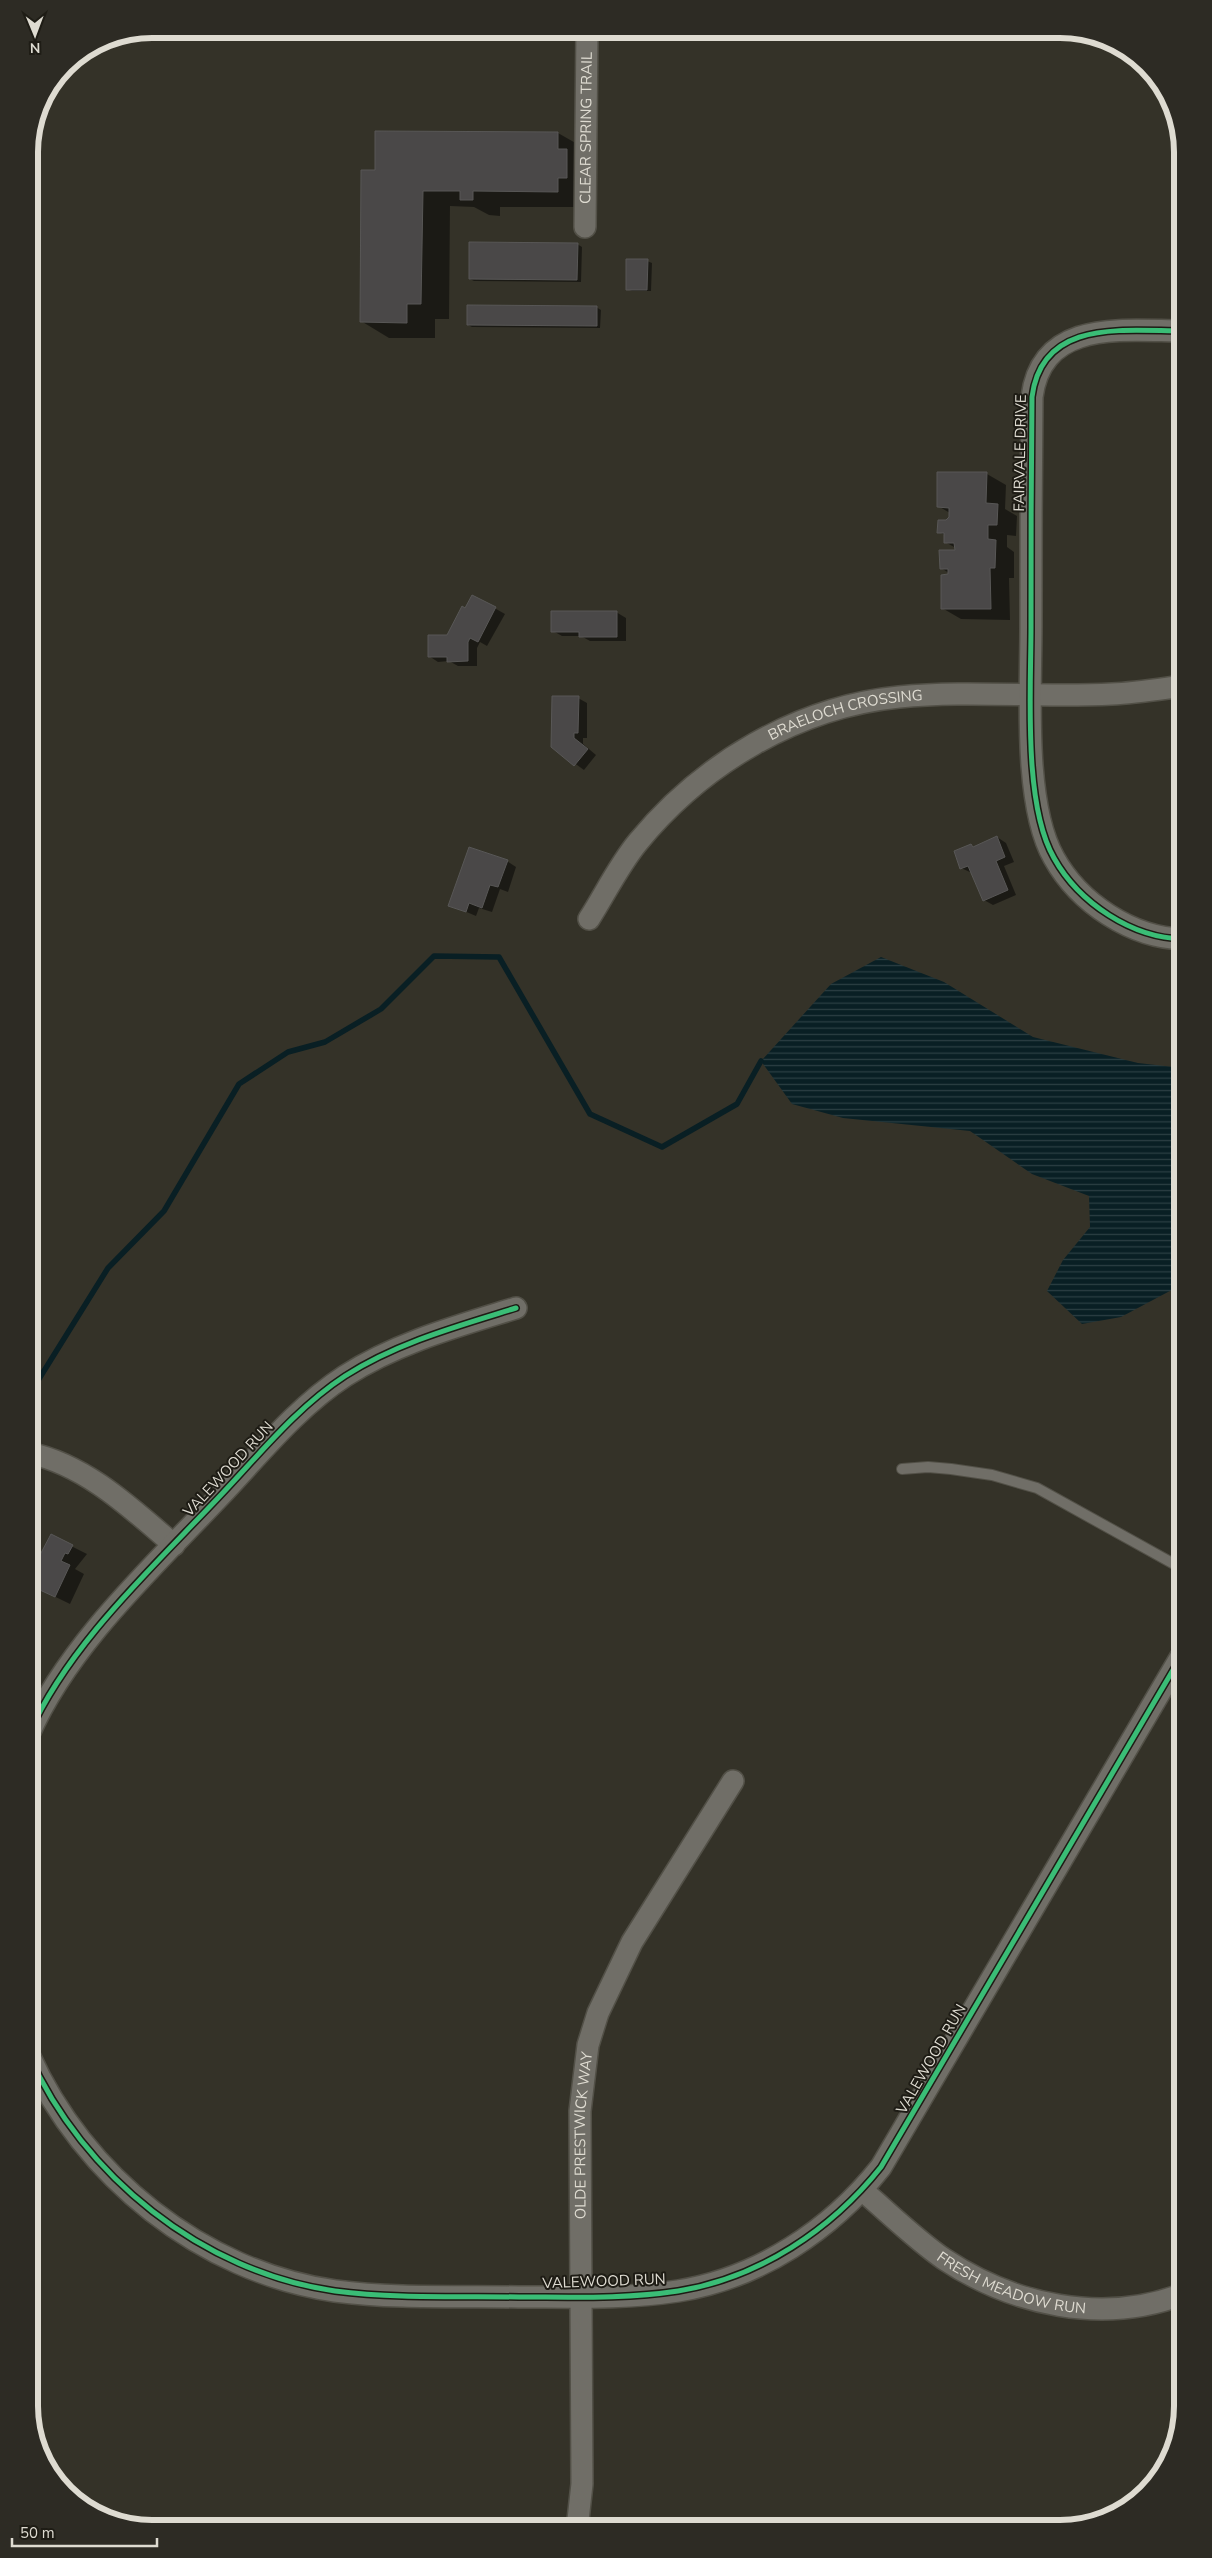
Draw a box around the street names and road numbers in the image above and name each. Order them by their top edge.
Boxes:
street label: CLEAR SPRING TRAIL [575,52,597,204]
street label: FAIRVALE DRIVE [1009,394,1031,512]
street label: BRAELOCH CROSSING [765,685,923,745]
street label: VALEWOOD RUN [178,1417,277,1522]
street label: VALEWOOD RUN [891,2000,971,2118]
street label: OLDE PRESTWICK WAY [570,2049,597,2219]
street label: FRESH MEADOW RUN [933,2247,1087,2318]
street label: VALEWOOD RUN [541,2269,666,2293]

